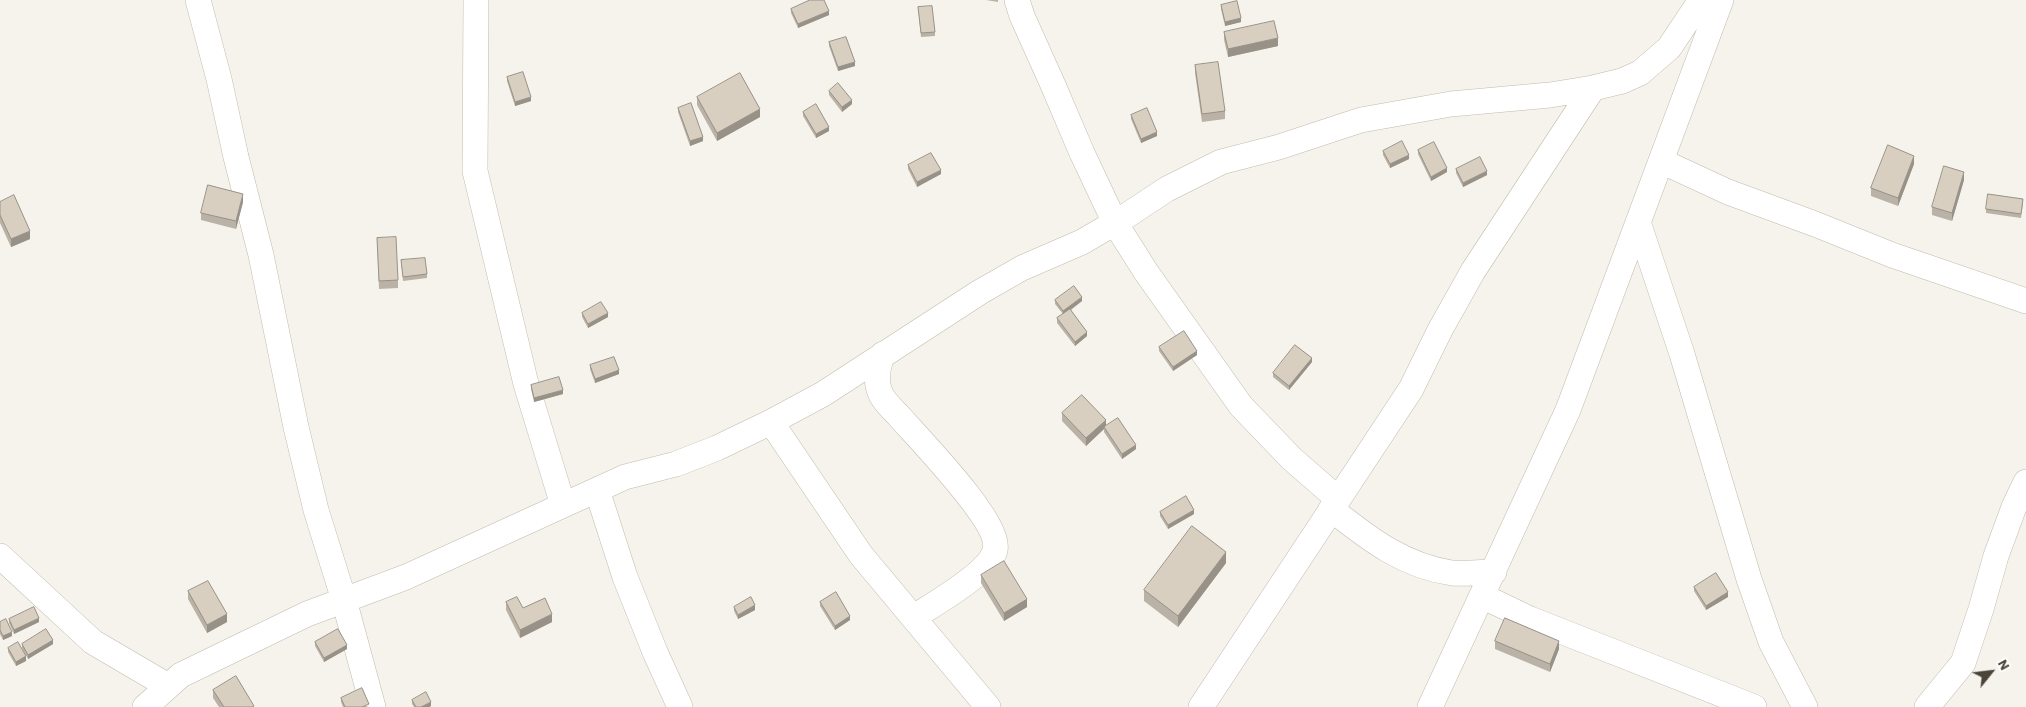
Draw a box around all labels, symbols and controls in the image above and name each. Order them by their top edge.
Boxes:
north arrow [1966,647,2016,697]
text: N [1995,656,2014,673]

